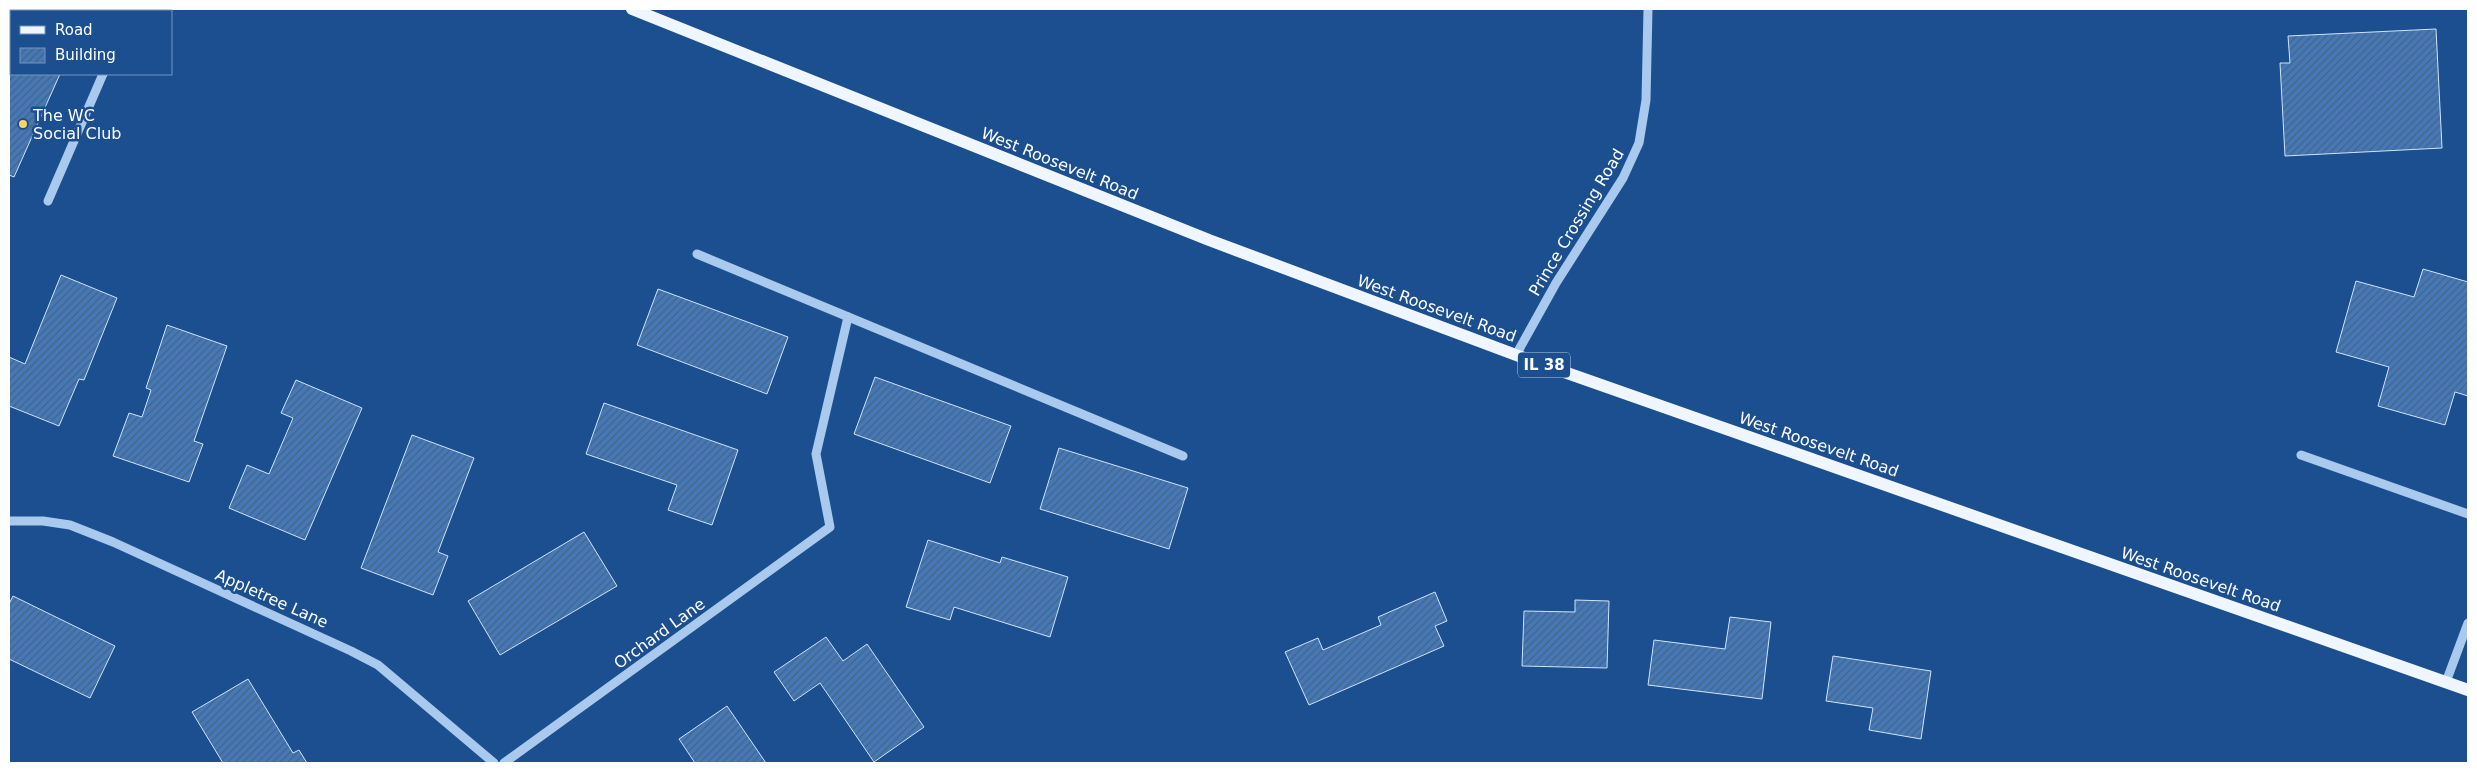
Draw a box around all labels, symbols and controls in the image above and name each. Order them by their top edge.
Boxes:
legend [10,10,172,75]
text: Road [55,21,93,39]
text: Building [55,46,116,64]
place label: The WC Social Club [32,106,121,143]
marker: The WC Social Club [17,118,29,130]
street label: West Roosevelt Road [978,123,1141,204]
street label: Prince Crossing Road [1525,145,1628,299]
street label: West Roosevelt Road [1355,271,1519,346]
road number: IL 38 [1518,352,1570,378]
street label: West Roosevelt Road [1736,408,1901,481]
street label: West Roosevelt Road [2118,543,2283,616]
street label: Appletree Lane [212,565,331,632]
street label: Orchard Lane [610,594,708,673]

